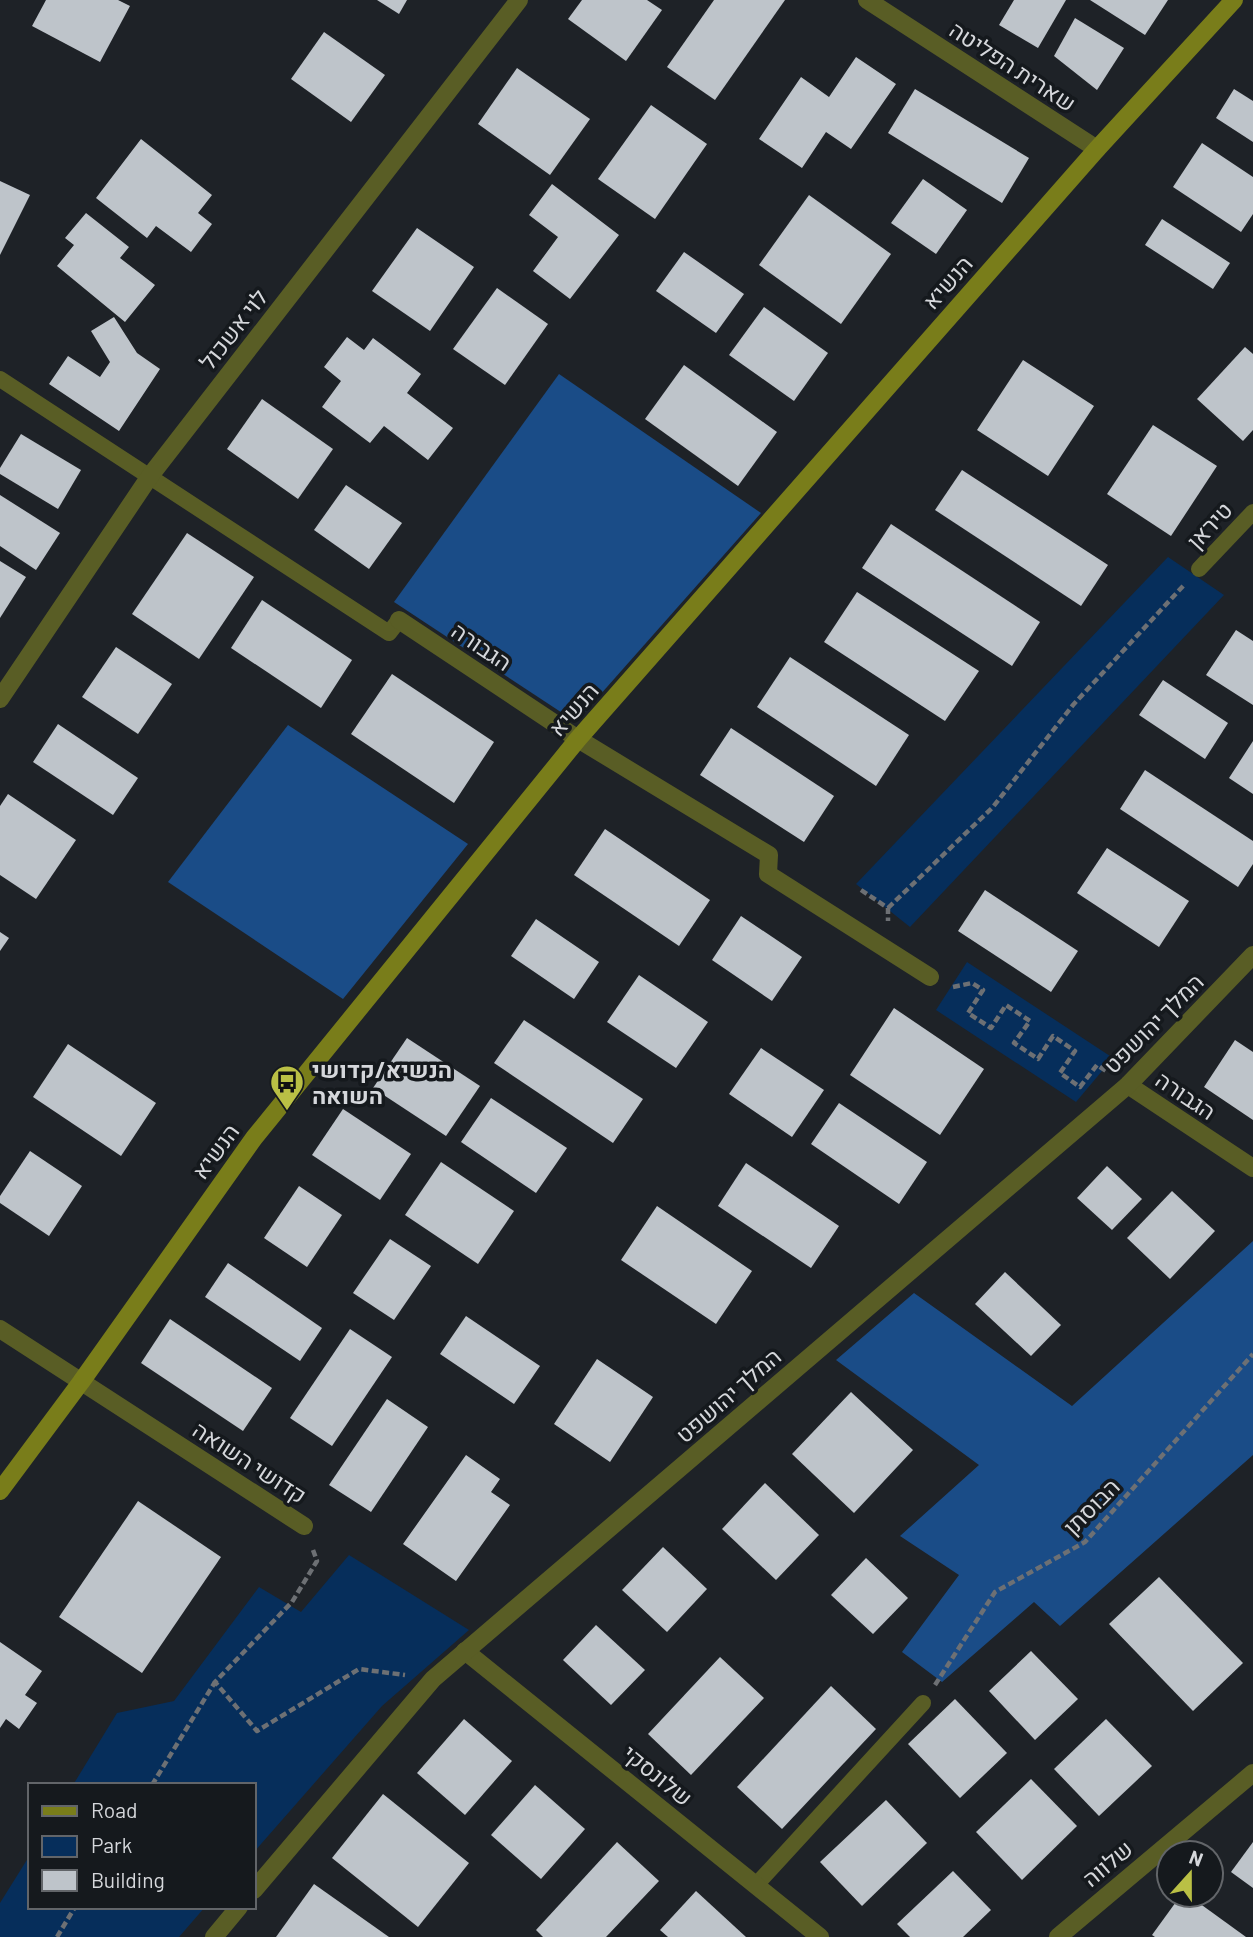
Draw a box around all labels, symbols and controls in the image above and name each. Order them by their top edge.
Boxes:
street label: שארית הפליטה [945,15,1081,117]
street label: הנשיא [916,249,978,315]
street label: לוי אשכול [193,283,273,375]
street label: טיראן [1180,496,1238,554]
street label: הגבורה [447,616,517,676]
street label: הנשיא [542,676,604,742]
street label: המלך יהושפט [1097,967,1209,1079]
place label: הנשיא/קדושי השואה [312,1055,452,1109]
bus stop icon: הנשיא/קדושי השואה [268,1063,306,1112]
street label: הגבורה [1151,1065,1221,1125]
street label: הנשיא [186,1118,244,1184]
street label: המלך יהושפט [670,1342,786,1448]
street label: קדושי השואה [188,1415,312,1509]
street label: הבוסתן [1057,1472,1125,1540]
street label: שלונסקי [618,1739,698,1811]
legend [28,1783,256,1909]
text: Road [91,1797,137,1822]
text: Park [91,1832,132,1857]
street label: שלווה [1076,1834,1138,1892]
north arrow [1155,1839,1225,1909]
text: N [1186,1845,1206,1871]
text: Building [91,1867,165,1892]

